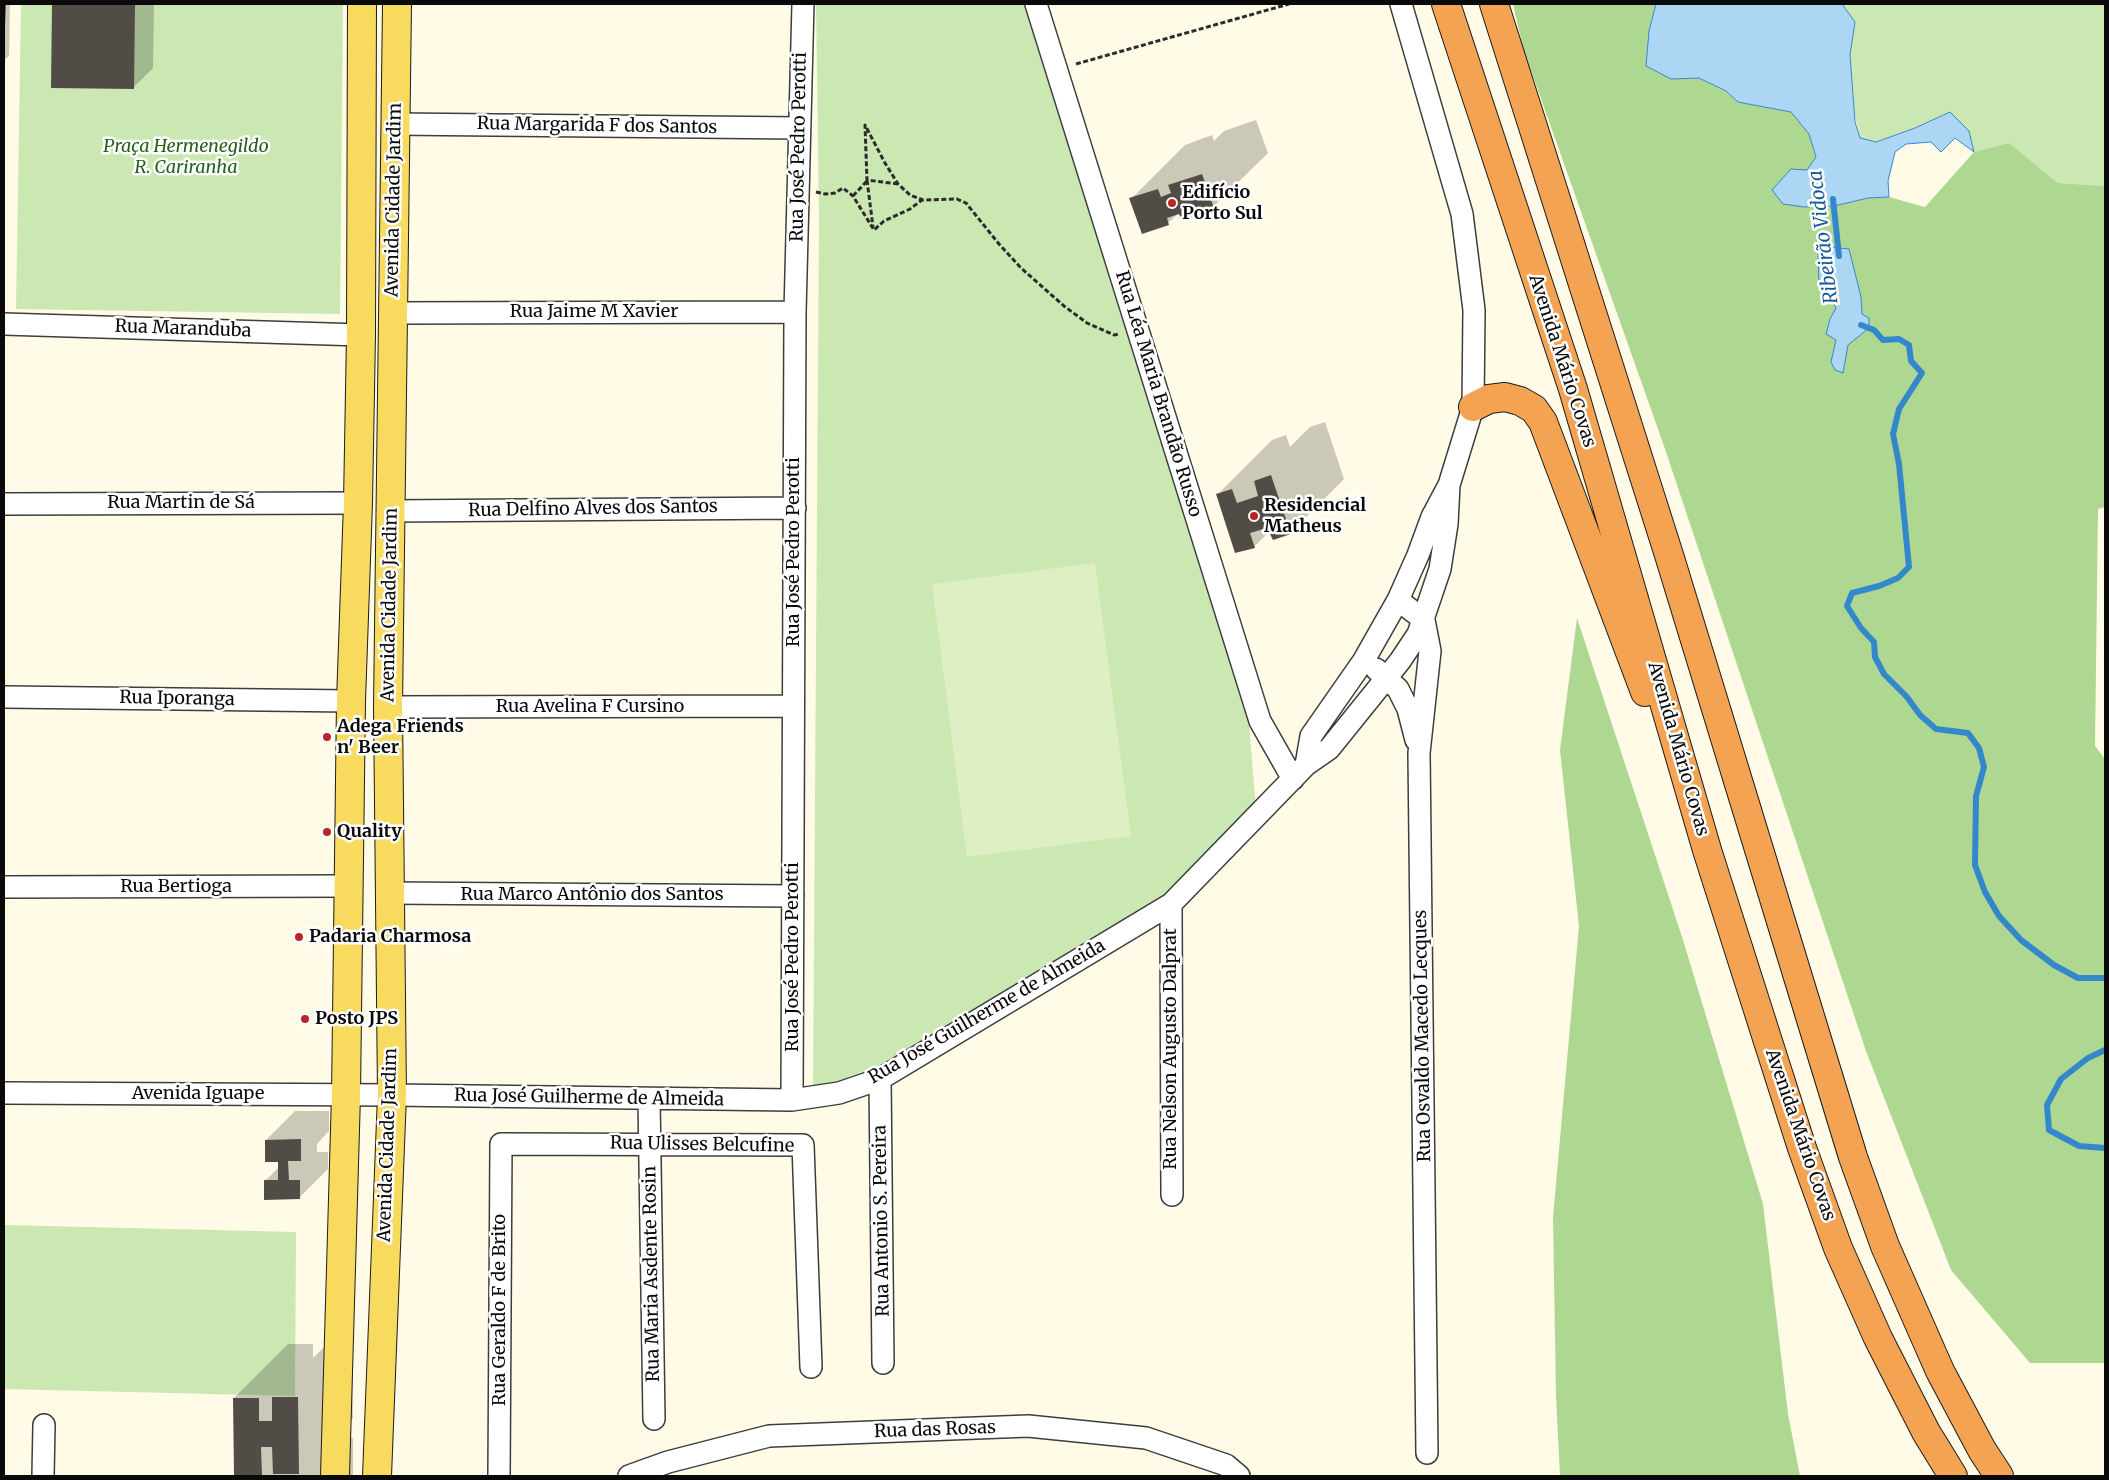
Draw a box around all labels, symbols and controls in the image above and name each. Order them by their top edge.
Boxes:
street label: Rua José Pedro Perotti [787,52,811,242]
street label: Avenida Cidade Jardim [382,103,406,297]
street label: Rua Margarida F dos Santos [477,113,717,139]
park label: Praça Hermenegildo R. Cariranha [103,136,269,178]
water label: Ribeirão Vidoca [1804,169,1844,305]
place label: Edifício Porto Sul [1182,182,1263,224]
marker: Edifício Porto Sul [1166,197,1178,209]
street label: Rua Léa Maria Brandão Russo [1110,268,1206,520]
street label: Avenida Mário Covas [1524,272,1600,450]
street label: Rua Jaime M Xavier [510,301,678,323]
street label: Rua Maranduba [114,316,252,342]
street label: Rua José Pedro Perotti [783,457,805,647]
street label: Rua Martin de Sá [107,492,255,514]
place label: Residencial Matheus [1264,495,1366,538]
street label: Rua Delfino Alves dos Santos [468,496,718,522]
street label: Avenida Cidade Jardim [378,508,402,702]
marker: Residencial Matheus [1248,510,1260,522]
street label: Avenida Mário Covas [1643,659,1713,839]
street label: Rua Iporanga [119,687,235,711]
street label: Rua Avelina F Cursino [496,696,684,718]
place label: Adega Friends n' Beer [337,716,464,759]
marker: Adega Friends n' Beer [321,731,333,743]
place label: Quality [337,821,402,843]
marker: Quality [321,826,333,838]
street label: Rua José Pedro Perotti [782,862,804,1052]
street label: Rua Bertioga [120,876,232,898]
street label: Rua Marco Antônio dos Santos [460,884,724,906]
street label: Rua Osvaldo Macedo Lecques [1410,910,1436,1162]
place label: Padaria Charmosa [309,926,471,948]
street label: Rua Nelson Augusto Dalprat [1160,928,1182,1170]
marker: Padaria Charmosa [293,931,305,943]
street label: Rua José Guilherme de Almeida [865,935,1109,1089]
place label: Posto JPS [315,1008,398,1030]
marker: Posto JPS [299,1013,311,1025]
street label: Avenida Mário Covas [1760,1046,1840,1224]
street label: Avenida Cidade Jardim [374,1048,402,1242]
street label: Avenida Iguape [132,1083,264,1105]
street label: Rua José Guilherme de Almeida [454,1085,724,1111]
street label: Rua Antonio S. Pereira [870,1125,894,1317]
street label: Rua Ulisses Belcufine [610,1133,794,1157]
street label: Rua Maria Asdente Rosin [639,1166,665,1382]
street label: Rua Geraldo F de Brito [489,1214,511,1406]
street label: Rua das Rosas [874,1417,996,1443]

